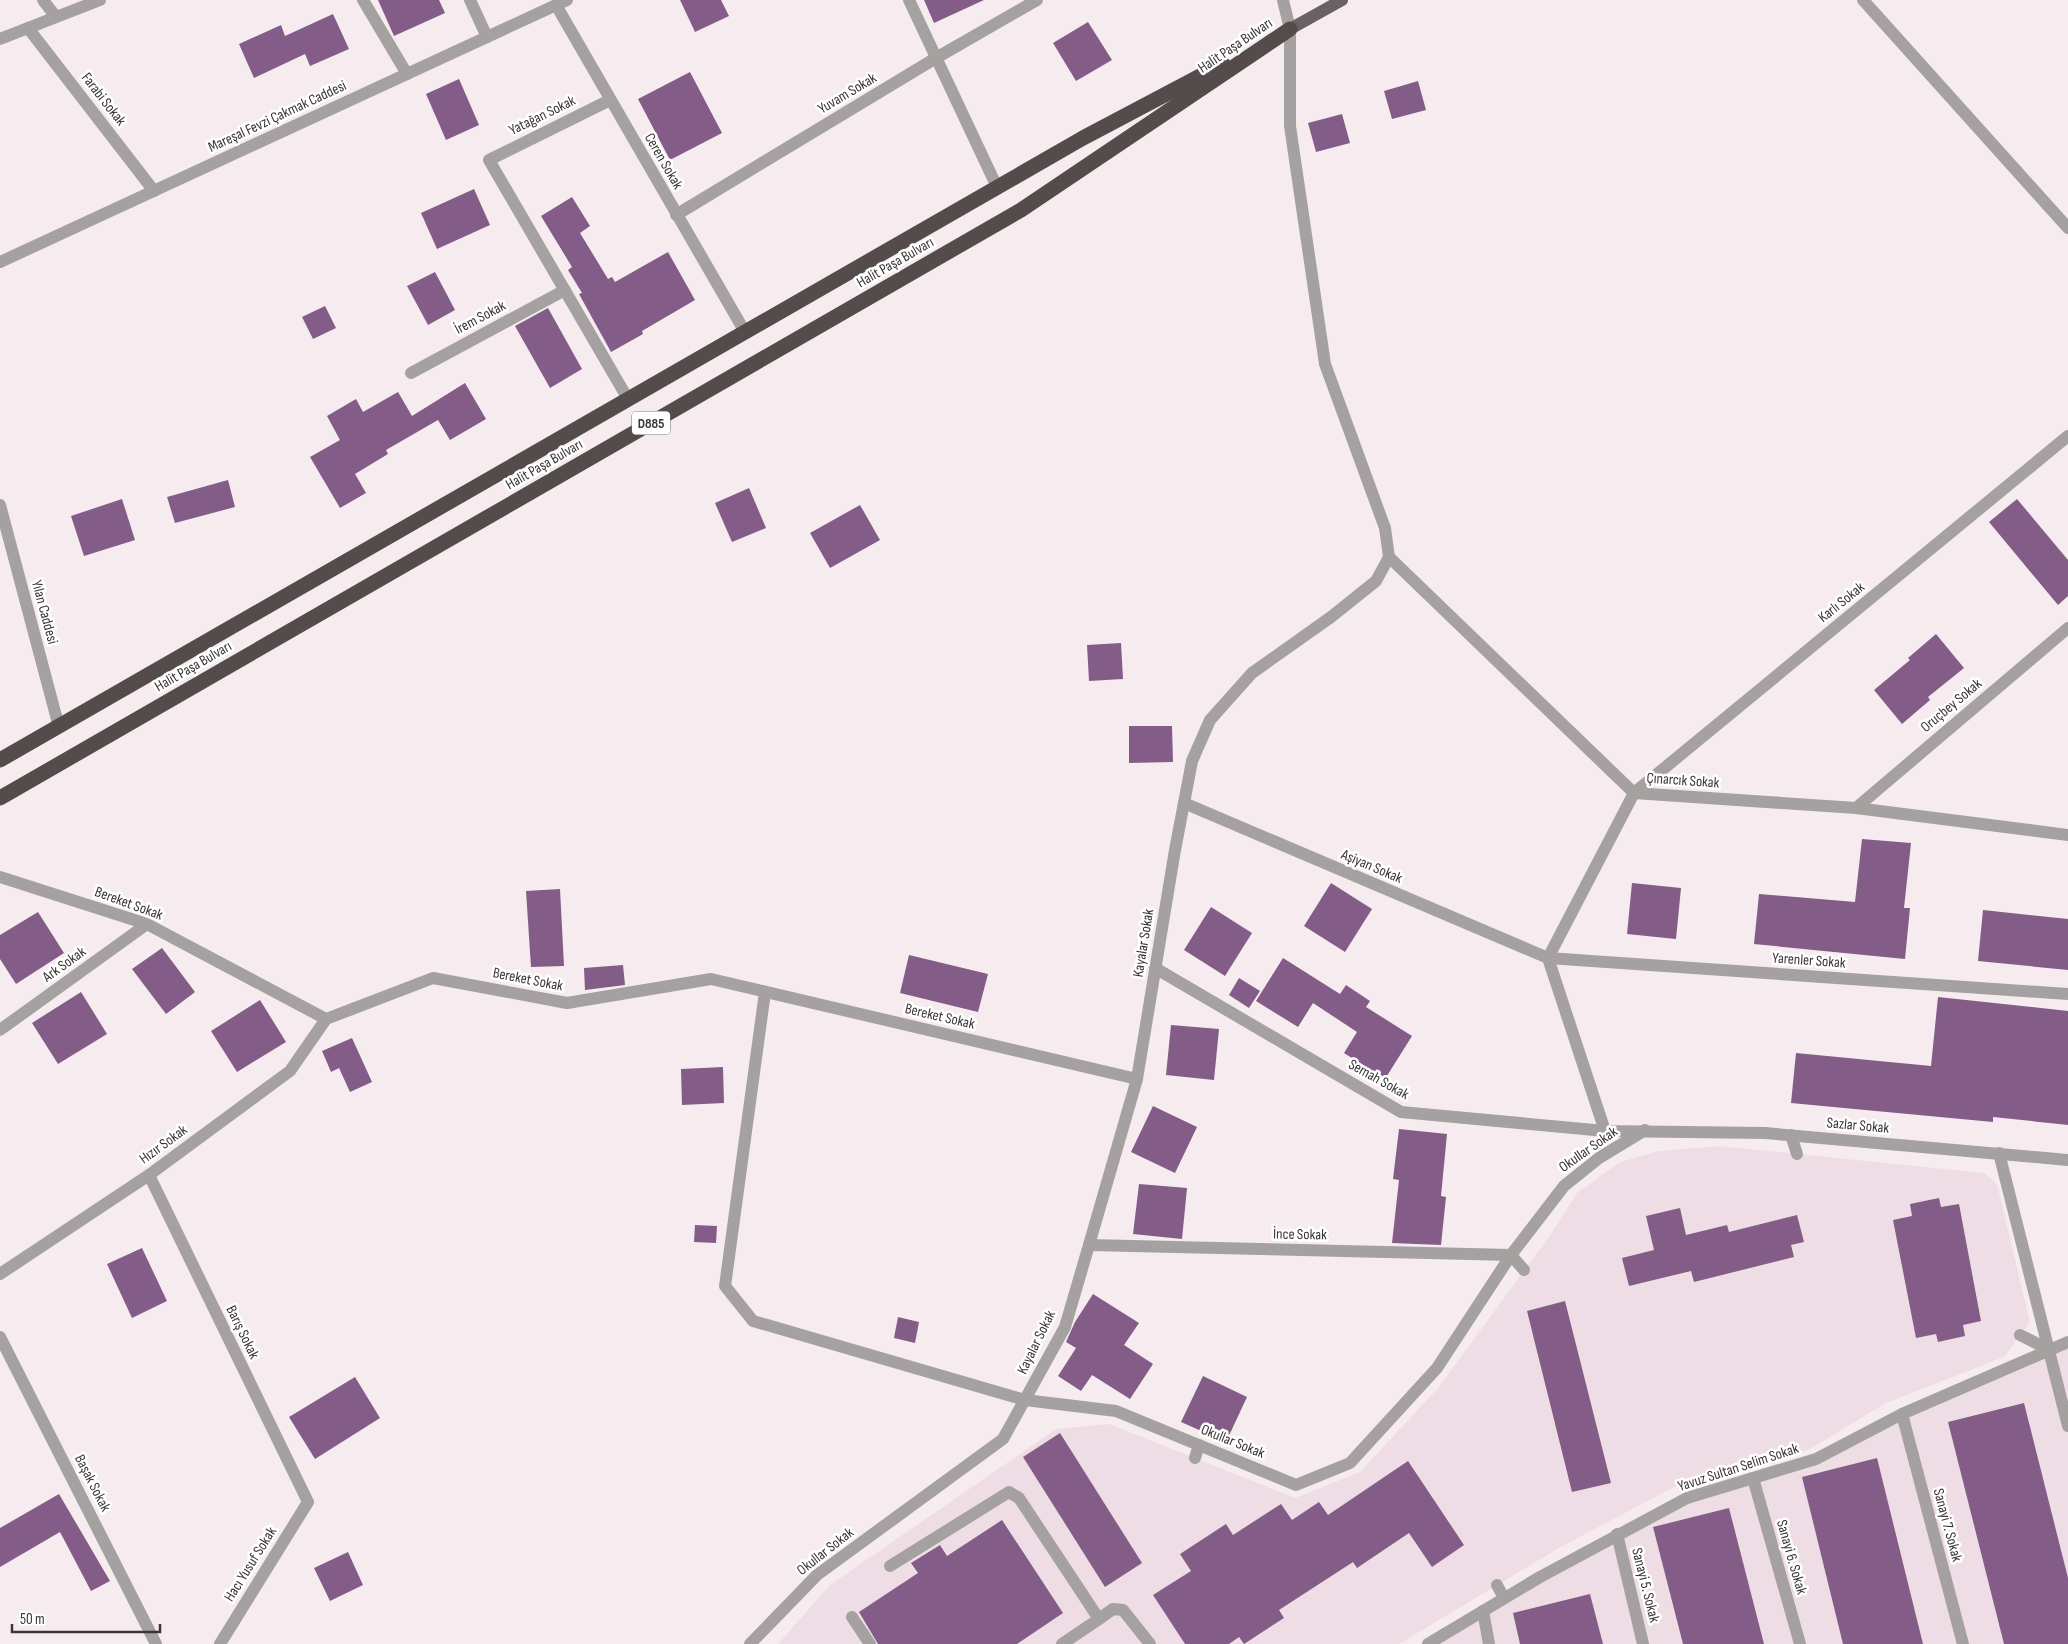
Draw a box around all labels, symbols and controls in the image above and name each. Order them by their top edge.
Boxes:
street label: Halit Paşa Bulvarı [1194,14,1276,77]
street label: Yuvam Sokak [814,68,880,118]
street label: Farabi Sokak [77,69,130,130]
street label: Mareşal Fevzi Çakmak Caddesi [205,76,350,157]
street label: Yatağan Sokak [506,91,579,140]
street label: Ceren Sokak [640,130,687,193]
street label: Halit Paşa Bulvarı [853,233,937,292]
street label: İrem Sokak [451,296,509,339]
road number: D885 [632,412,670,434]
street label: Halit Paşa Bulvarı [502,435,586,494]
street label: Yılan Caddesi [27,578,62,646]
street label: Karlı Sokak [1814,578,1869,627]
street label: Halit Paşa Bulvarı [151,637,235,696]
street label: Oruçbey Sokak [1917,674,1986,737]
street label: Çınarcık Sokak [1646,768,1720,793]
street label: Aşiyan Sokak [1337,845,1406,888]
street label: Bereket Sokak [92,882,166,925]
street label: Kayalar Sokak [1129,907,1158,979]
street label: Ark Sokak [38,942,90,987]
street label: Yarenler Sokak [1772,948,1846,973]
street label: Bereket Sokak [491,963,565,996]
street label: Bereket Sokak [903,999,977,1034]
street label: Semah Sokak [1345,1055,1413,1104]
street label: Sazlar Sokak [1826,1113,1890,1138]
street label: Hızır Sokak [135,1120,191,1168]
street label: Okullar Sokak [1555,1122,1622,1177]
street label: İnce Sokak [1273,1225,1327,1244]
street label: Barış Sokak [221,1302,264,1362]
street label: Kayalar Sokak [1013,1307,1060,1377]
street label: Okullar Sokak [1198,1420,1268,1463]
street label: Yavuz Sultan Selim Sokak [1675,1439,1801,1496]
street label: Başak Sokak [70,1451,115,1515]
street label: Sanayi 7. Sokak [1929,1486,1966,1564]
street label: Sanayi 6. Sokak [1772,1518,1811,1597]
street label: Hacı Yusuf Sokak [220,1523,281,1605]
street label: Okullar Sokak [793,1523,858,1580]
street label: Sanayi 5. Sokak [1627,1546,1664,1625]
scale bar [12,1602,160,1634]
text: 50 m [20,1610,45,1629]

